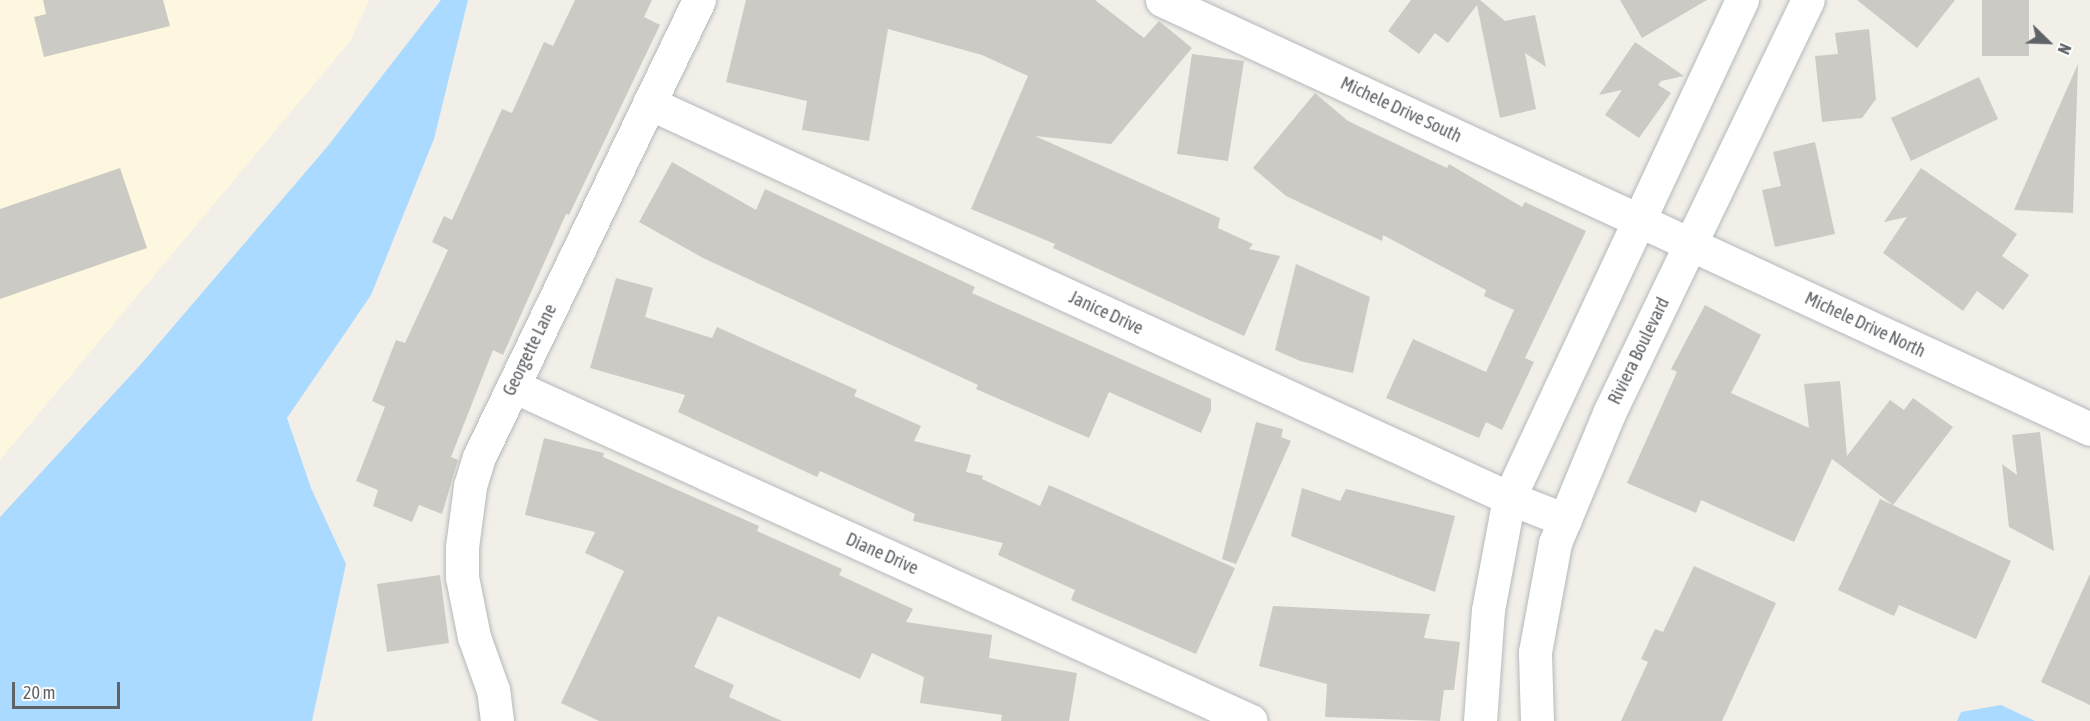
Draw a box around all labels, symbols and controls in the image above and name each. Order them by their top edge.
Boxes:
north arrow [2018,12,2078,72]
text: N [2054,41,2075,57]
street label: Michele Drive South [1337,73,1465,147]
street label: Janice Drive [1066,286,1146,340]
street label: Michele Drive North [1801,288,1929,362]
street label: Riviera Boulevard [1604,294,1674,408]
street label: Georgette Lane [498,301,562,399]
street label: Diane Drive [842,528,922,580]
scale bar [15,670,123,708]
text: 20 m [23,682,55,703]

